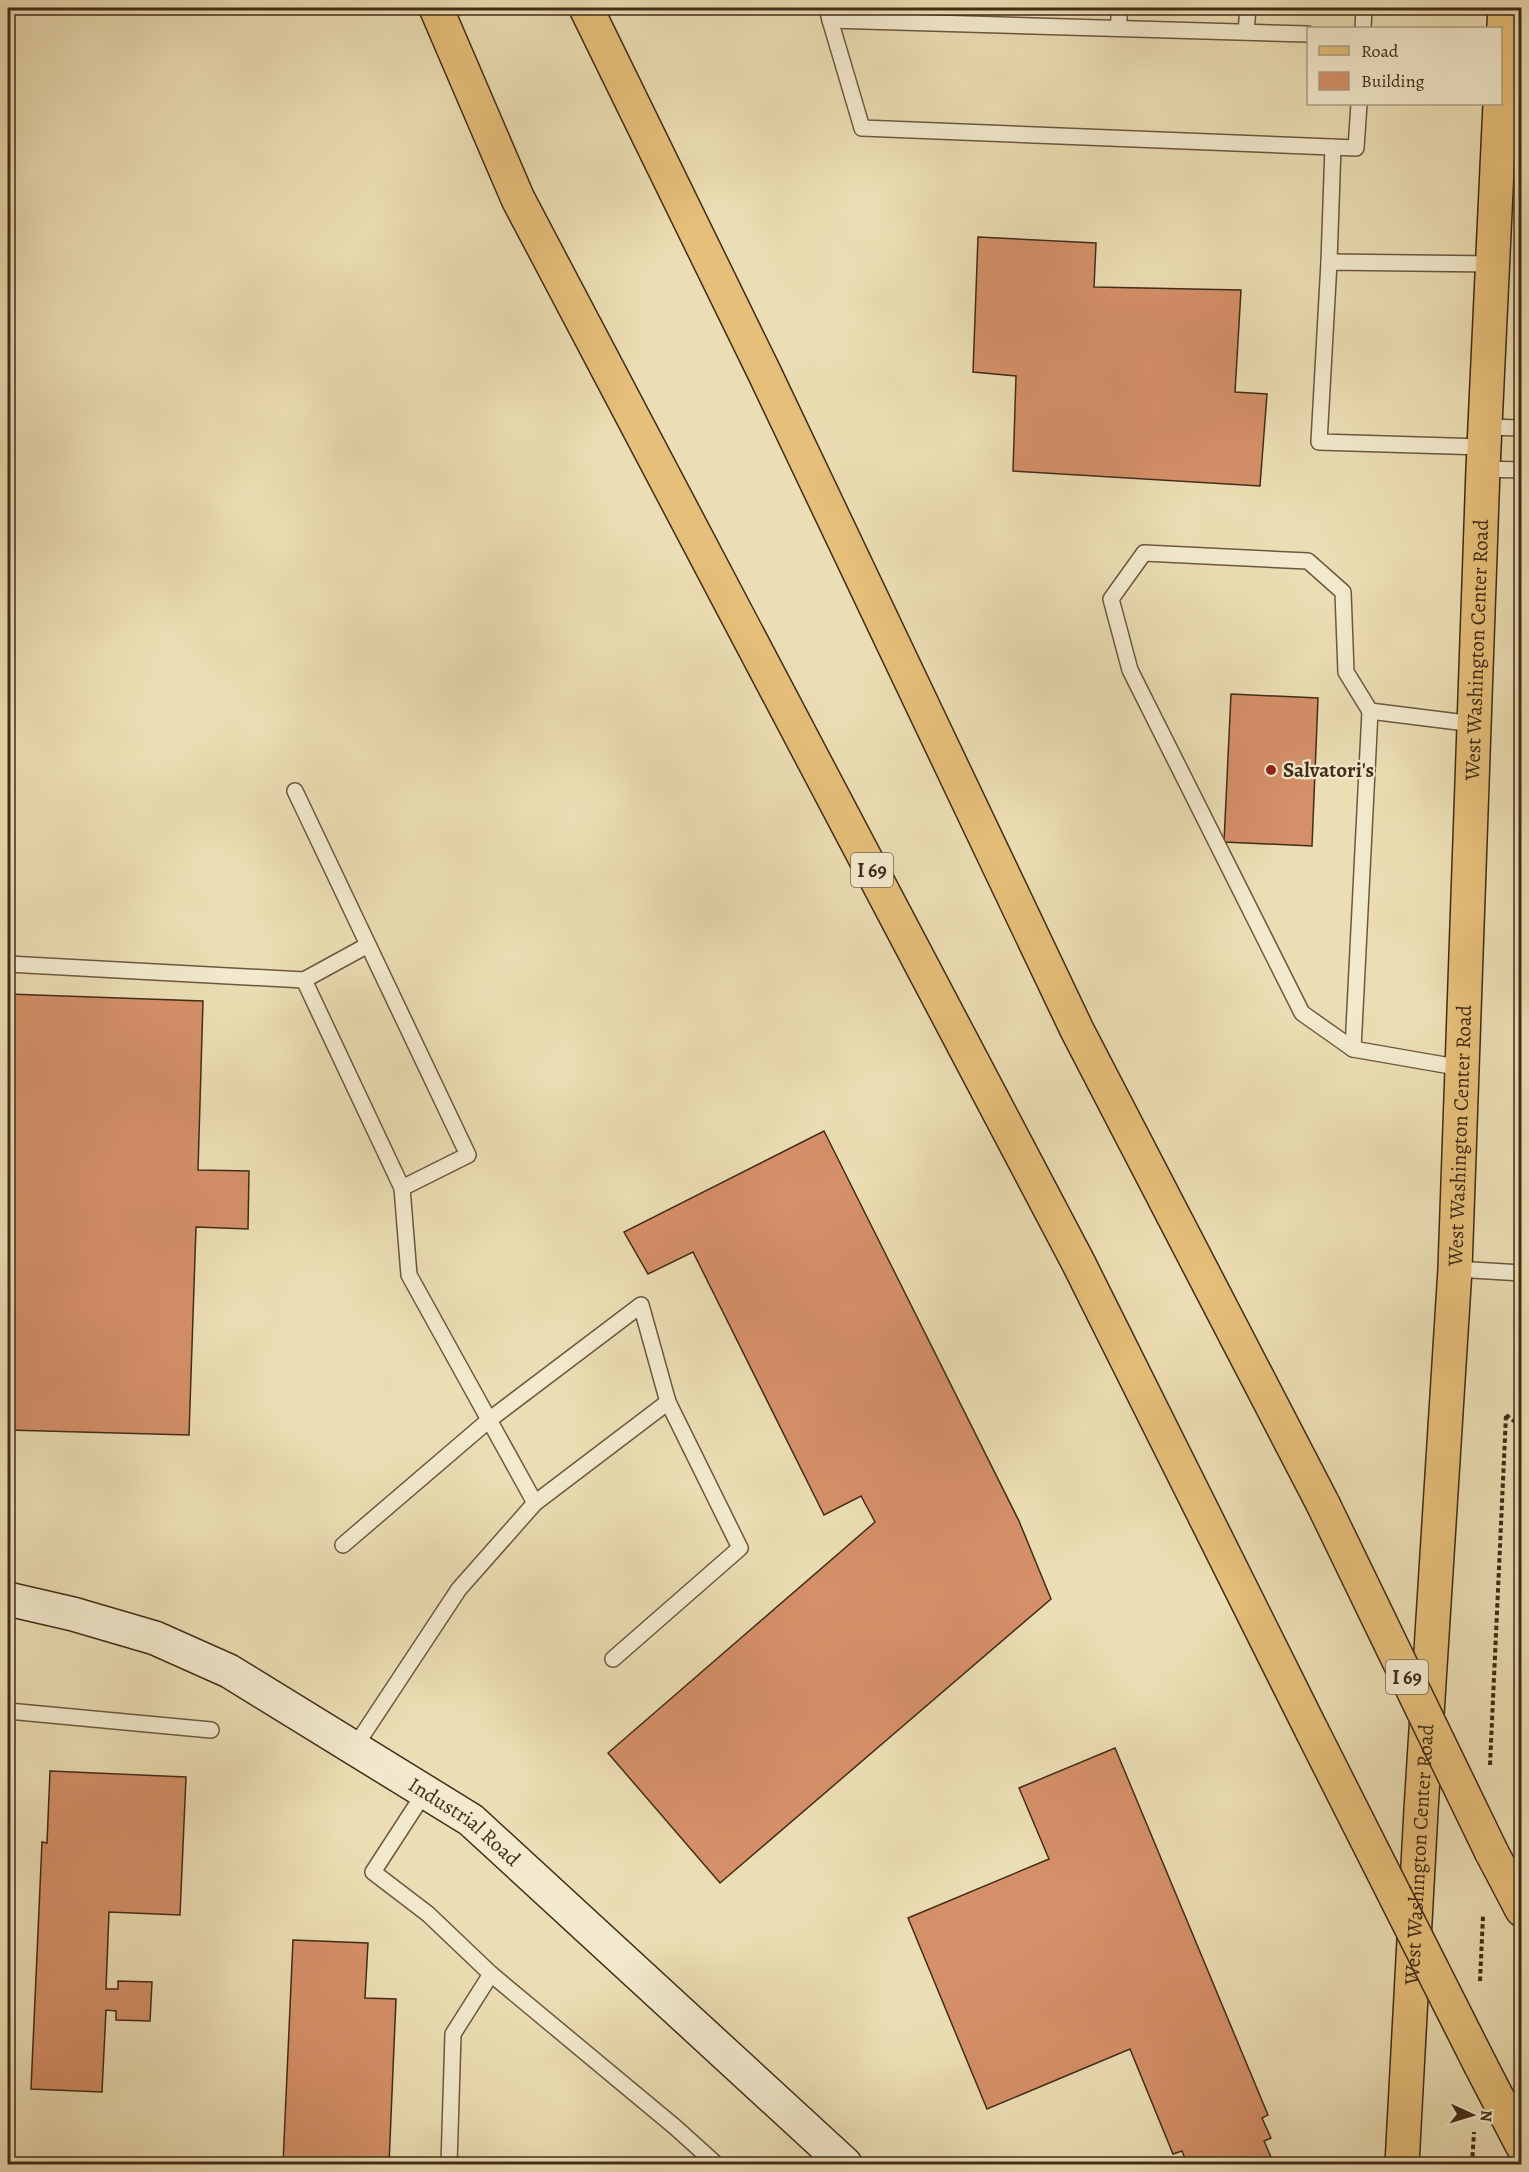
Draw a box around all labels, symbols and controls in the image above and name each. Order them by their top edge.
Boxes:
legend [1307,27,1502,105]
text: Road [1361,39,1399,63]
text: Building [1361,69,1425,93]
street label: West Washington Center Road [1458,518,1495,782]
place label: Salvatori's [1283,756,1374,784]
marker: Salvatori's [1264,763,1278,777]
road number: I 69 [851,853,893,887]
street label: West Washington Center Road [1441,1004,1478,1268]
road number: I 69 [1386,1660,1428,1694]
street label: West Washington Center Road [1398,1722,1440,1987]
street label: Industrial Road [403,1771,527,1873]
north arrow [1442,2085,1502,2145]
text: N [1475,2109,1497,2123]

